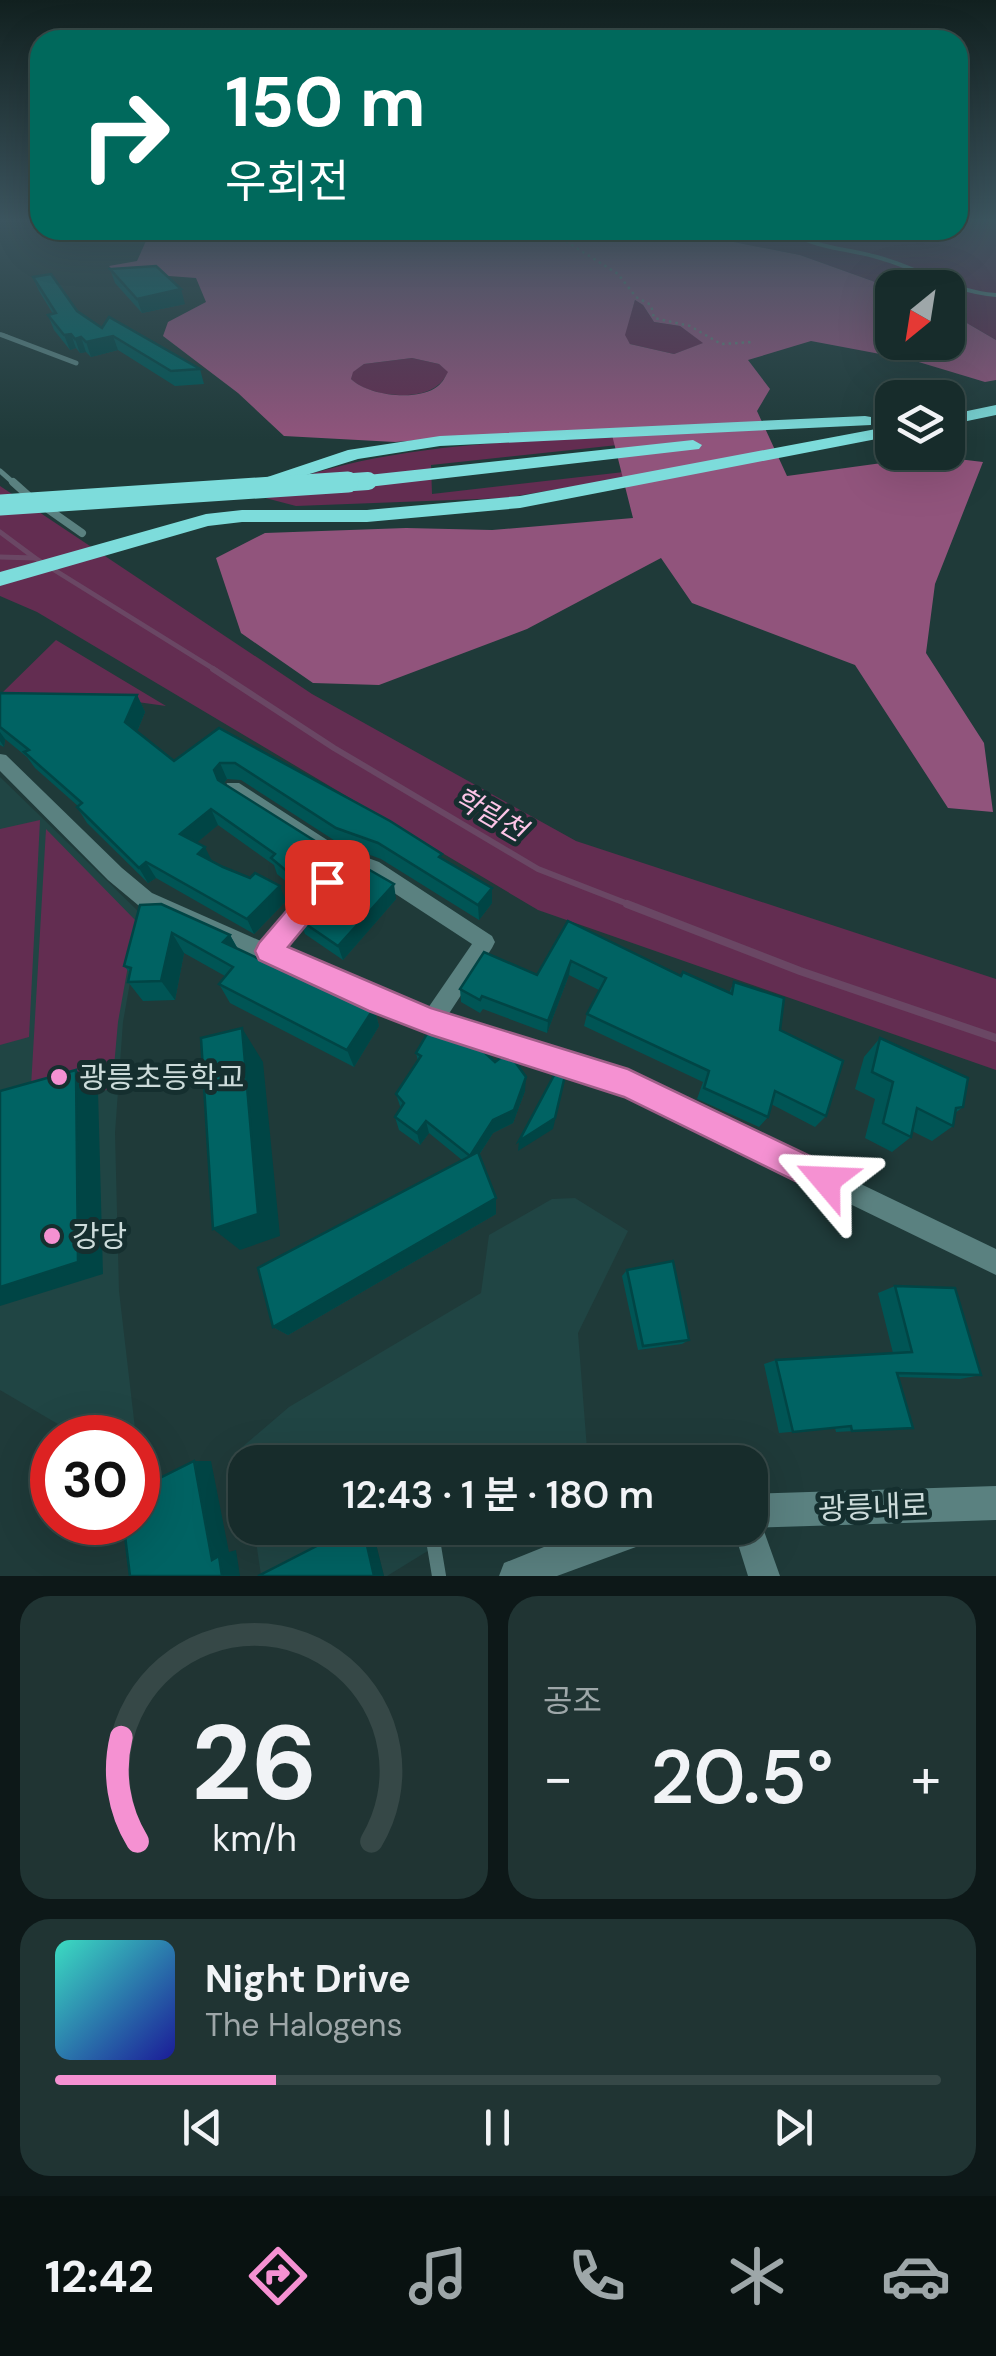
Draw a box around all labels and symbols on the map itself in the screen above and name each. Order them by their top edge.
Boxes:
north arrow [875,270,965,360]
water label: 학림천 [447,779,536,851]
pin [285,840,370,925]
place label: 광릉초등학교 [79,1058,245,1097]
marker: 광릉초등학교 [48,1066,70,1088]
position arrow [774,1128,878,1232]
place label: 강당 [72,1217,127,1256]
marker: 강당 [41,1225,63,1247]
speed limit sign: 30 [30,1415,160,1545]
street label: 광릉내로 [817,1486,929,1528]

